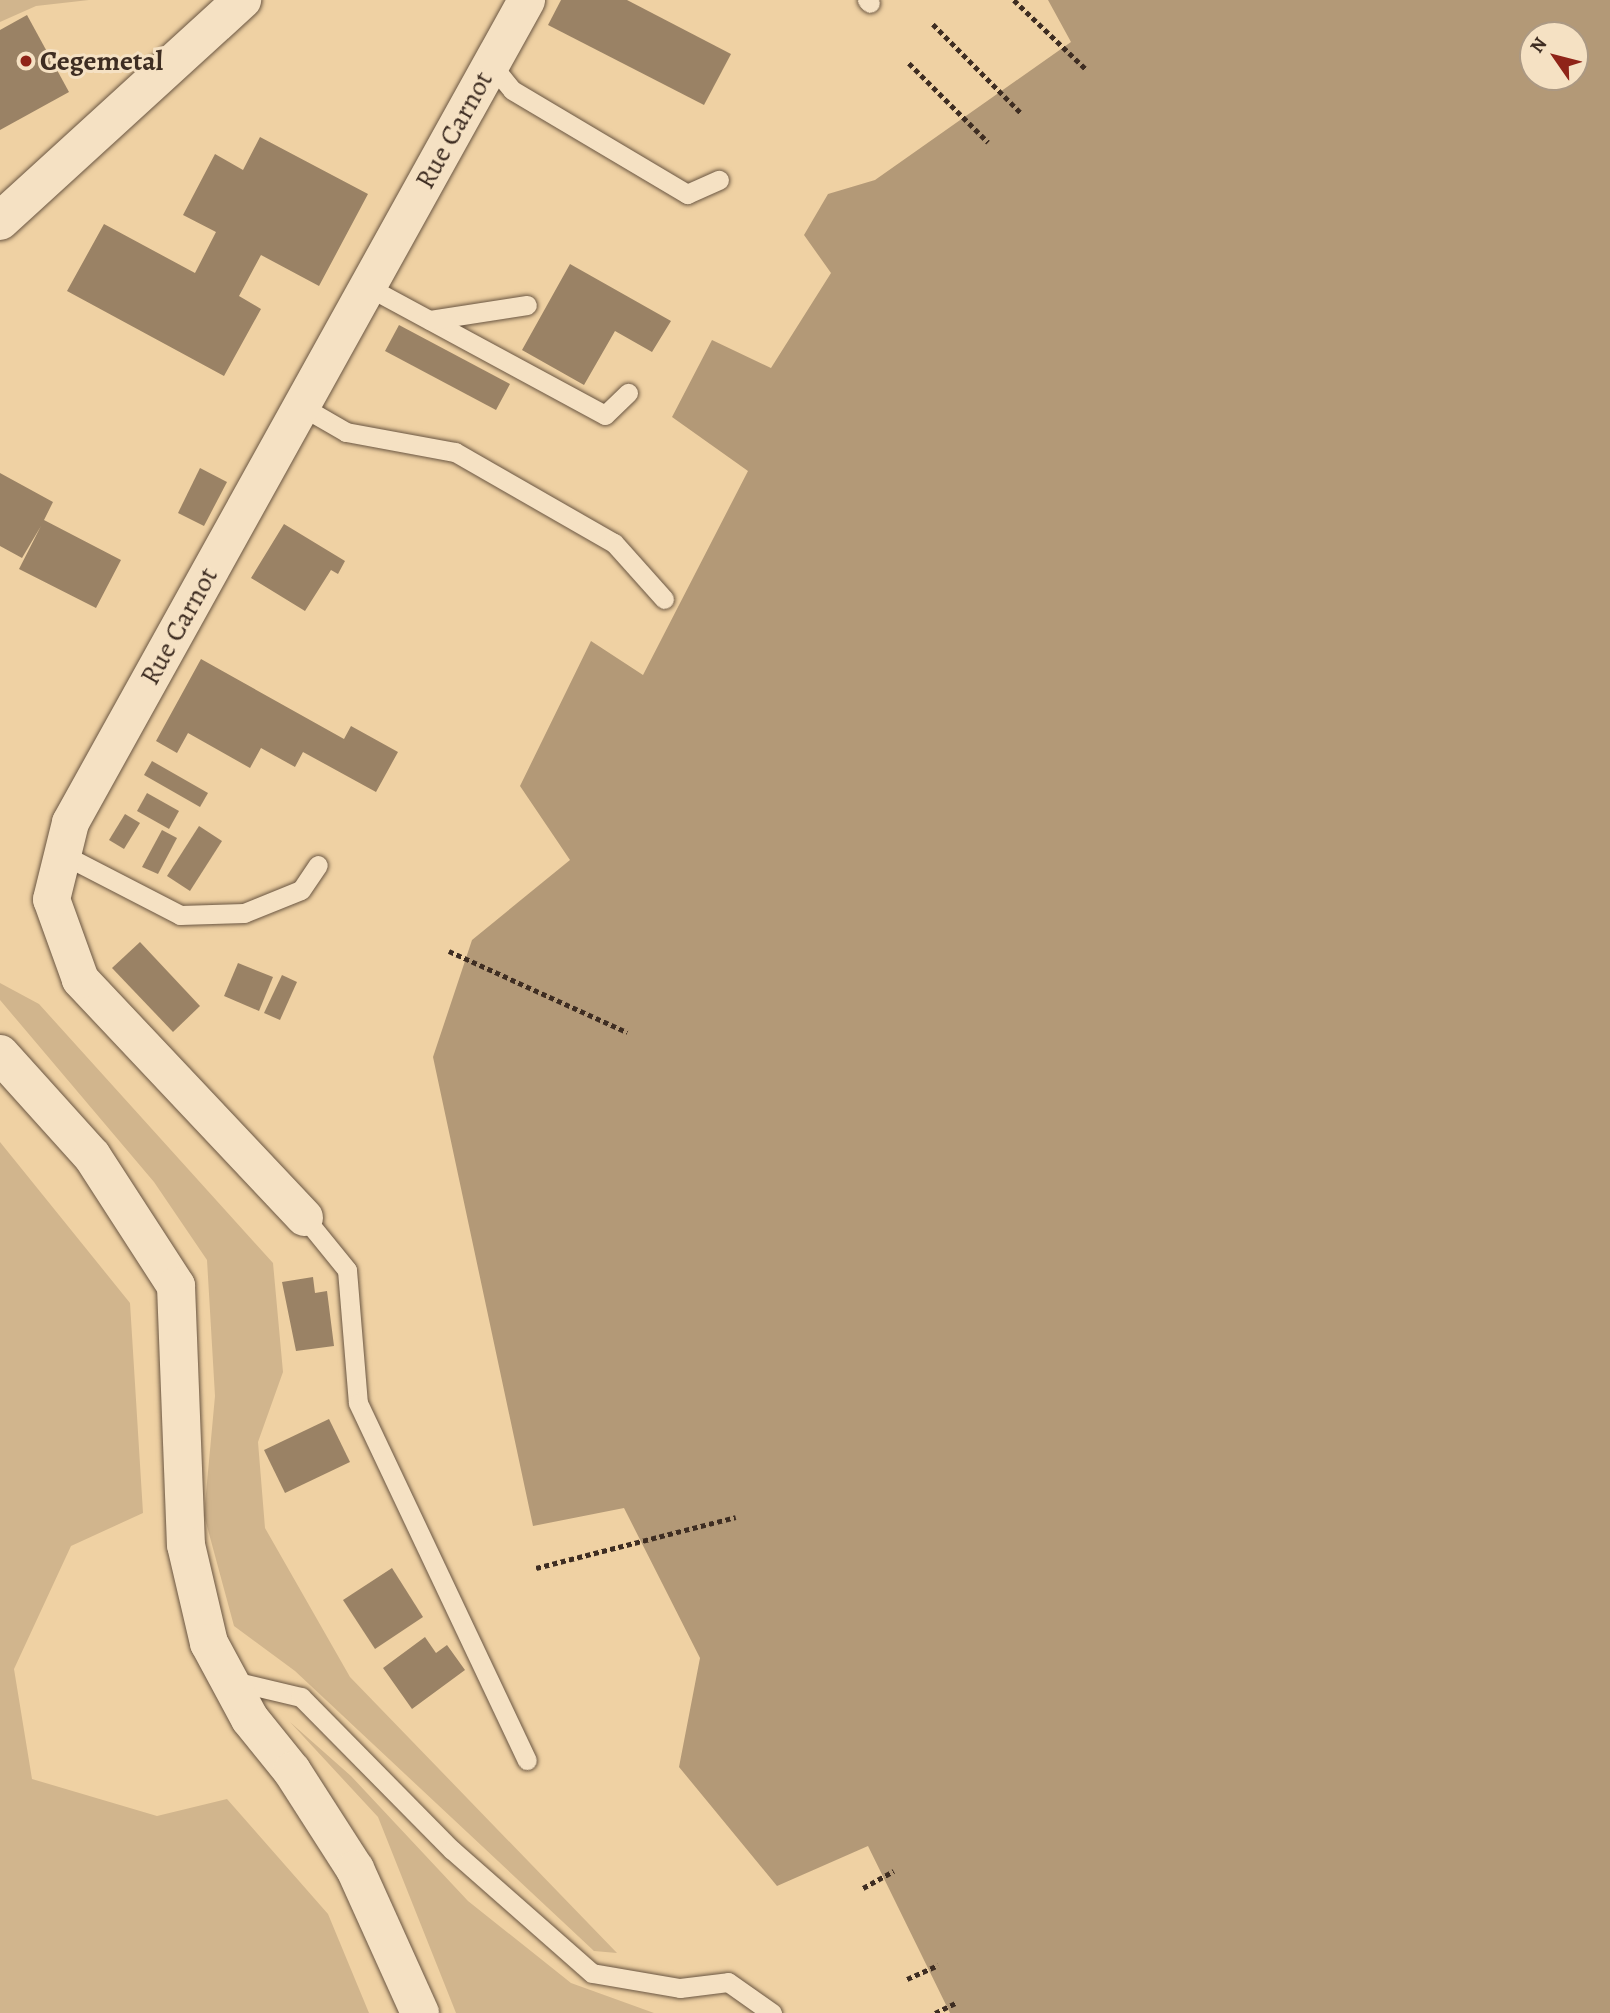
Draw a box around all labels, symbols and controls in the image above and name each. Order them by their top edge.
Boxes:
north arrow [1519,21,1589,91]
text: N [1524,32,1553,58]
place label: Cegemetal [40,44,163,78]
marker: Cegemetal [18,53,34,69]
street label: Rue Carnot [408,65,500,195]
street label: Rue Carnot [133,561,225,691]

